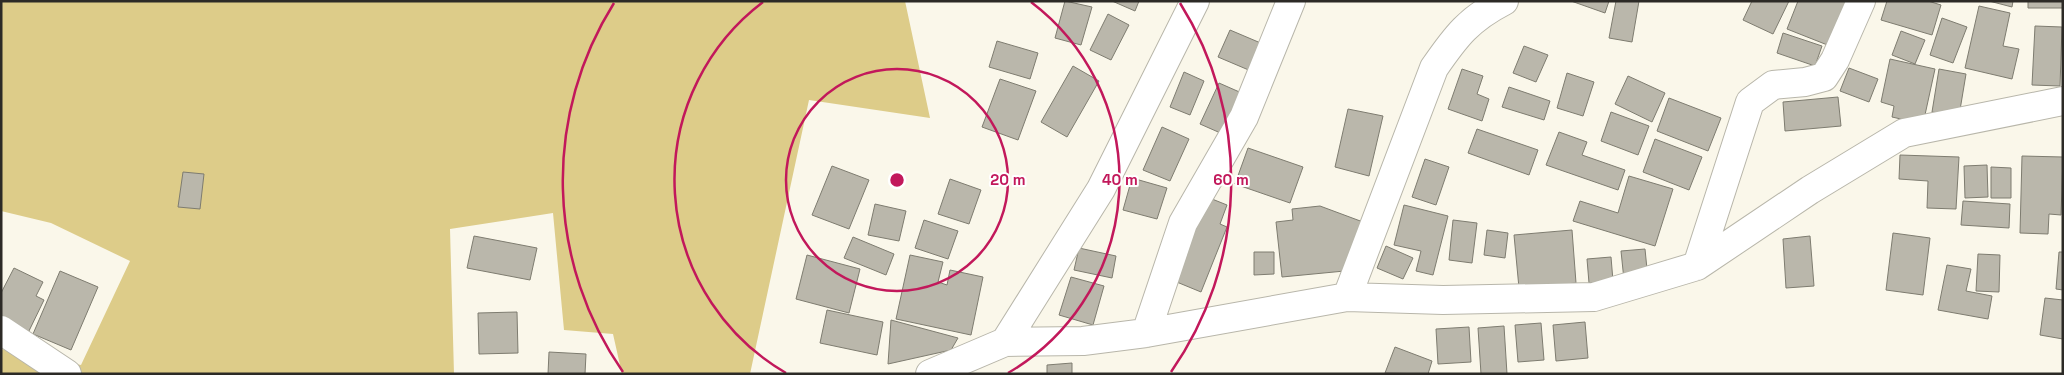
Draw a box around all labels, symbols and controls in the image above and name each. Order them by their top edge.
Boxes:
text: 20 m [990,170,1026,189]
text: 40 m [1102,170,1138,189]
text: 60 m [1213,170,1249,189]
centre of rings [888,171,906,189]

